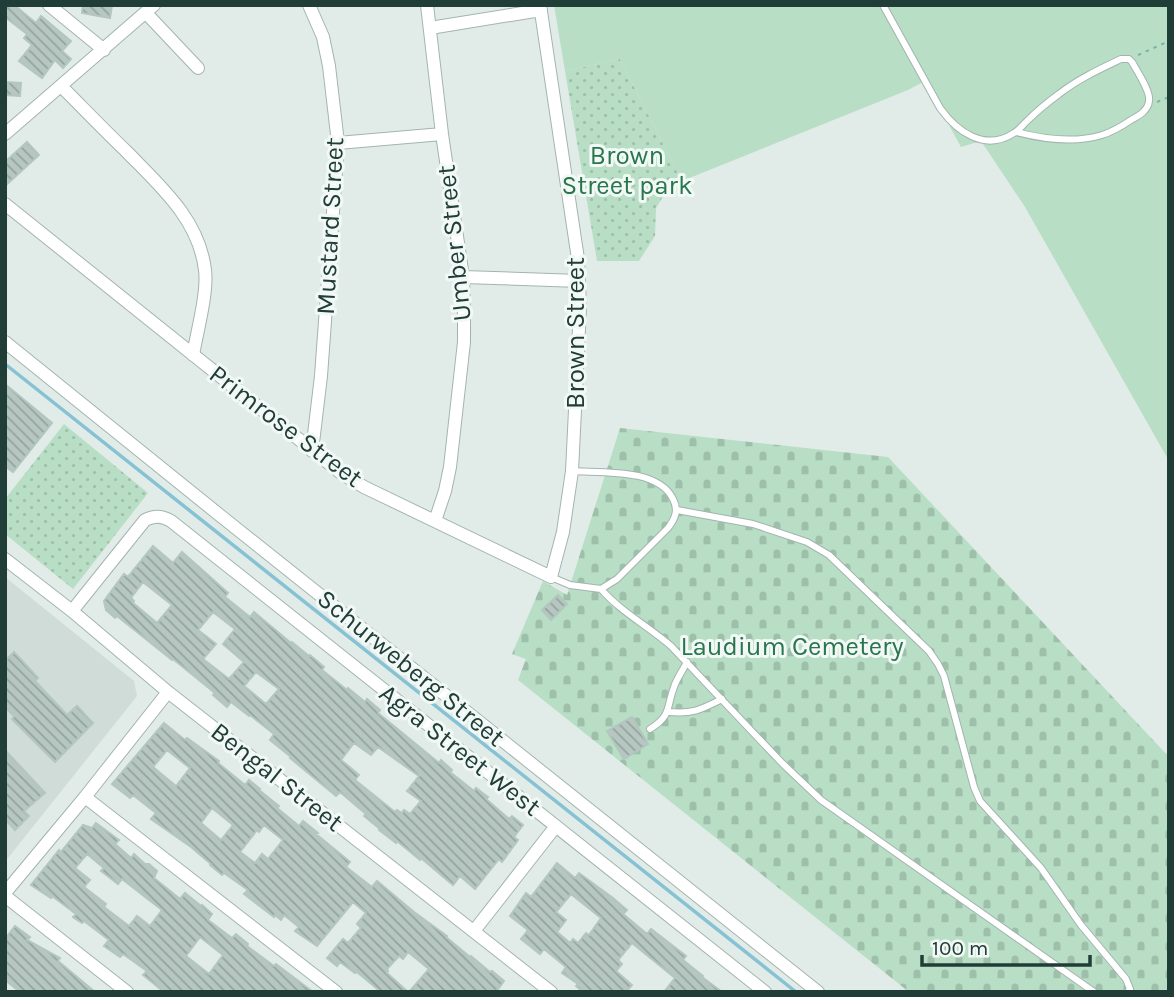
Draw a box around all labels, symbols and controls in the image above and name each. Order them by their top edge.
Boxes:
street label: Mustard Street [310,136,350,316]
park label: Brown Street park [561,140,693,201]
street label: Umber Street [430,163,478,323]
street label: Brown Street [560,257,591,409]
street label: Primrose Street [203,358,369,494]
street label: Schurweberg Street [311,583,511,753]
park label: Laudium Cemetery [680,631,904,662]
street label: Agra Street West [373,677,547,823]
street label: Bengal Street [205,716,349,838]
scale bar [922,923,1090,967]
text: 100 m [932,936,989,960]

